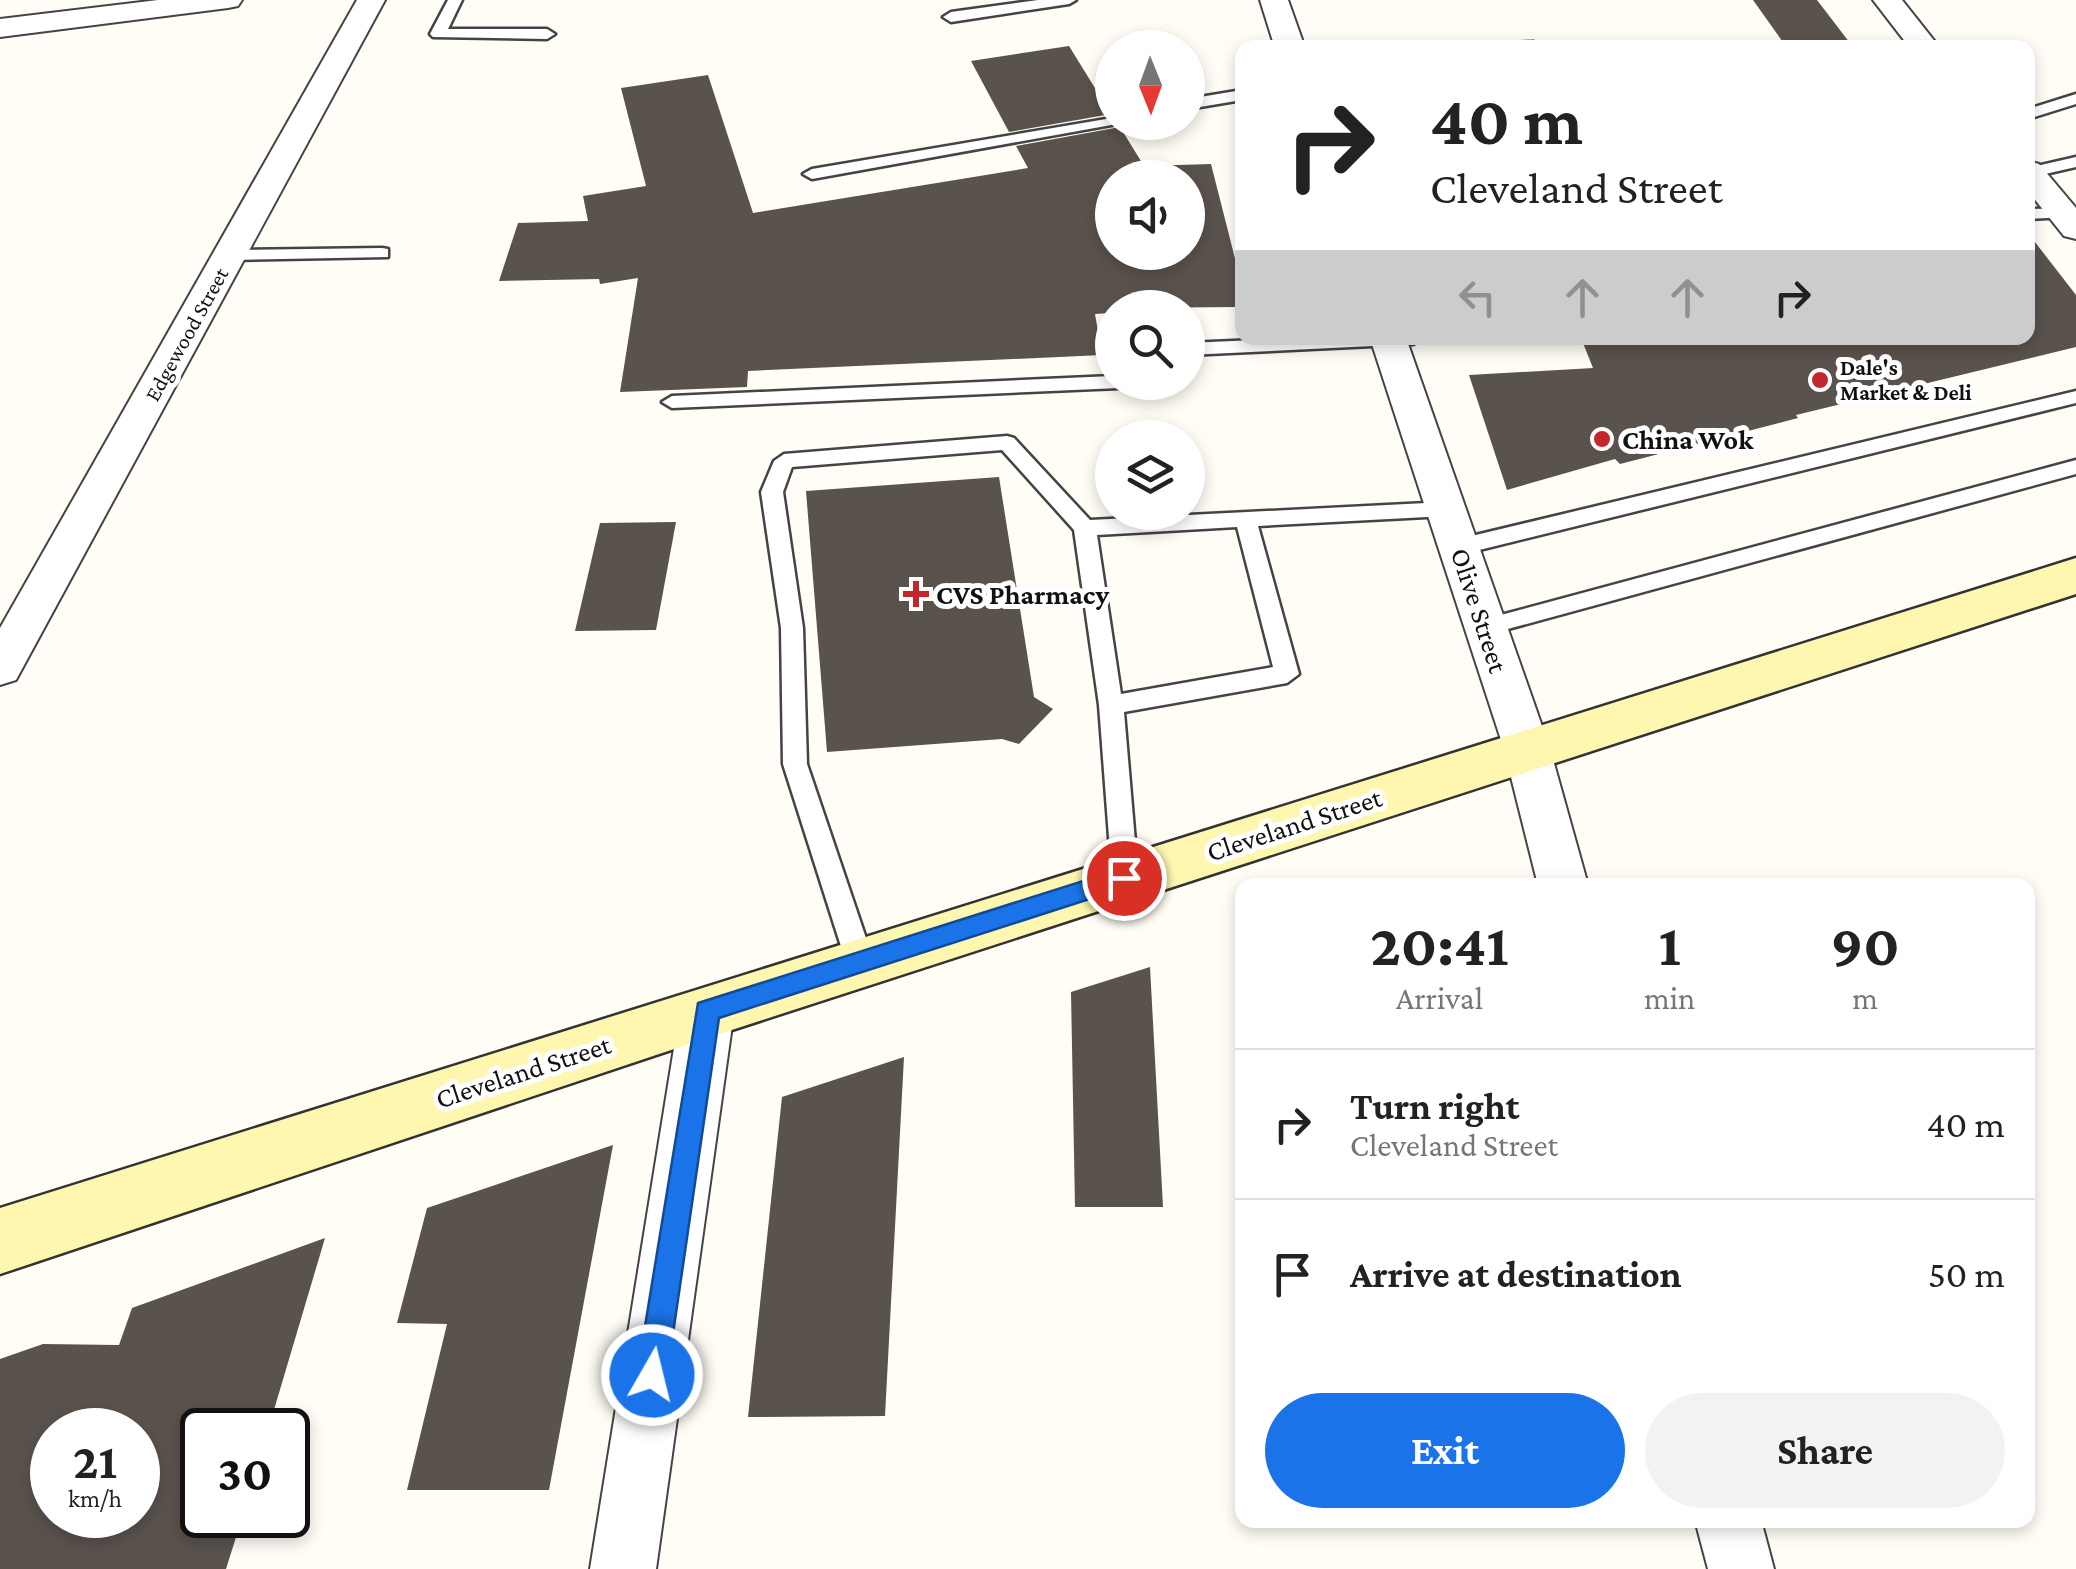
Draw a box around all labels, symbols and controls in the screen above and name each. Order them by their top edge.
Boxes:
north arrow [1095,30,1205,140]
map controls [1095,30,1205,530]
icon: right [1265,80,1395,210]
text: 40 m [1430,81,1583,159]
button: sound [1095,160,1205,270]
text: Cleveland Street [1430,163,1723,213]
street label: Edgewood Street [139,263,234,405]
icon: left [1450,270,1505,325]
icon: ahead [1555,270,1610,325]
icon: ahead [1660,270,1715,325]
icon: right [1765,270,1820,325]
button: search [1095,290,1205,400]
place label: Dale's Market & Deli [1840,355,1972,405]
marker: Dale's Market & Deli [1809,369,1831,391]
button: layers [1095,420,1205,530]
place label: China Wok [1622,424,1754,455]
marker: China Wok [1591,428,1613,450]
street label: Olive Street [1445,544,1514,677]
place label: CVS Pharmacy [936,579,1109,610]
marker: CVS Pharmacy [905,583,927,605]
street label: Cleveland Street [1203,781,1386,867]
pin [1082,836,1167,921]
icon: arrive [1097,851,1152,906]
text: 20:41 [1370,911,1509,978]
text: 1 [1658,911,1681,978]
text: 90 [1831,911,1900,978]
text: Arrival [1396,980,1483,1016]
text: min [1644,980,1695,1016]
text: m [1852,980,1878,1016]
street label: Cleveland Street [432,1028,615,1114]
text: Turn right [1350,1085,1519,1127]
icon: right [1265,1097,1320,1152]
text: 40 m [1926,1103,2005,1145]
text: Cleveland Street [1350,1127,1558,1163]
icon: arrive [1265,1247,1320,1302]
text: Arrive at destination [1350,1253,1682,1295]
text: 50 m [1928,1253,2005,1295]
position arrow [600,1323,704,1427]
button: Exit [1265,1393,1625,1508]
button: Share [1645,1393,2005,1508]
speed limit sign: 30 [180,1408,310,1538]
text: 21 [73,1433,117,1489]
text: km/h [68,1485,122,1512]

